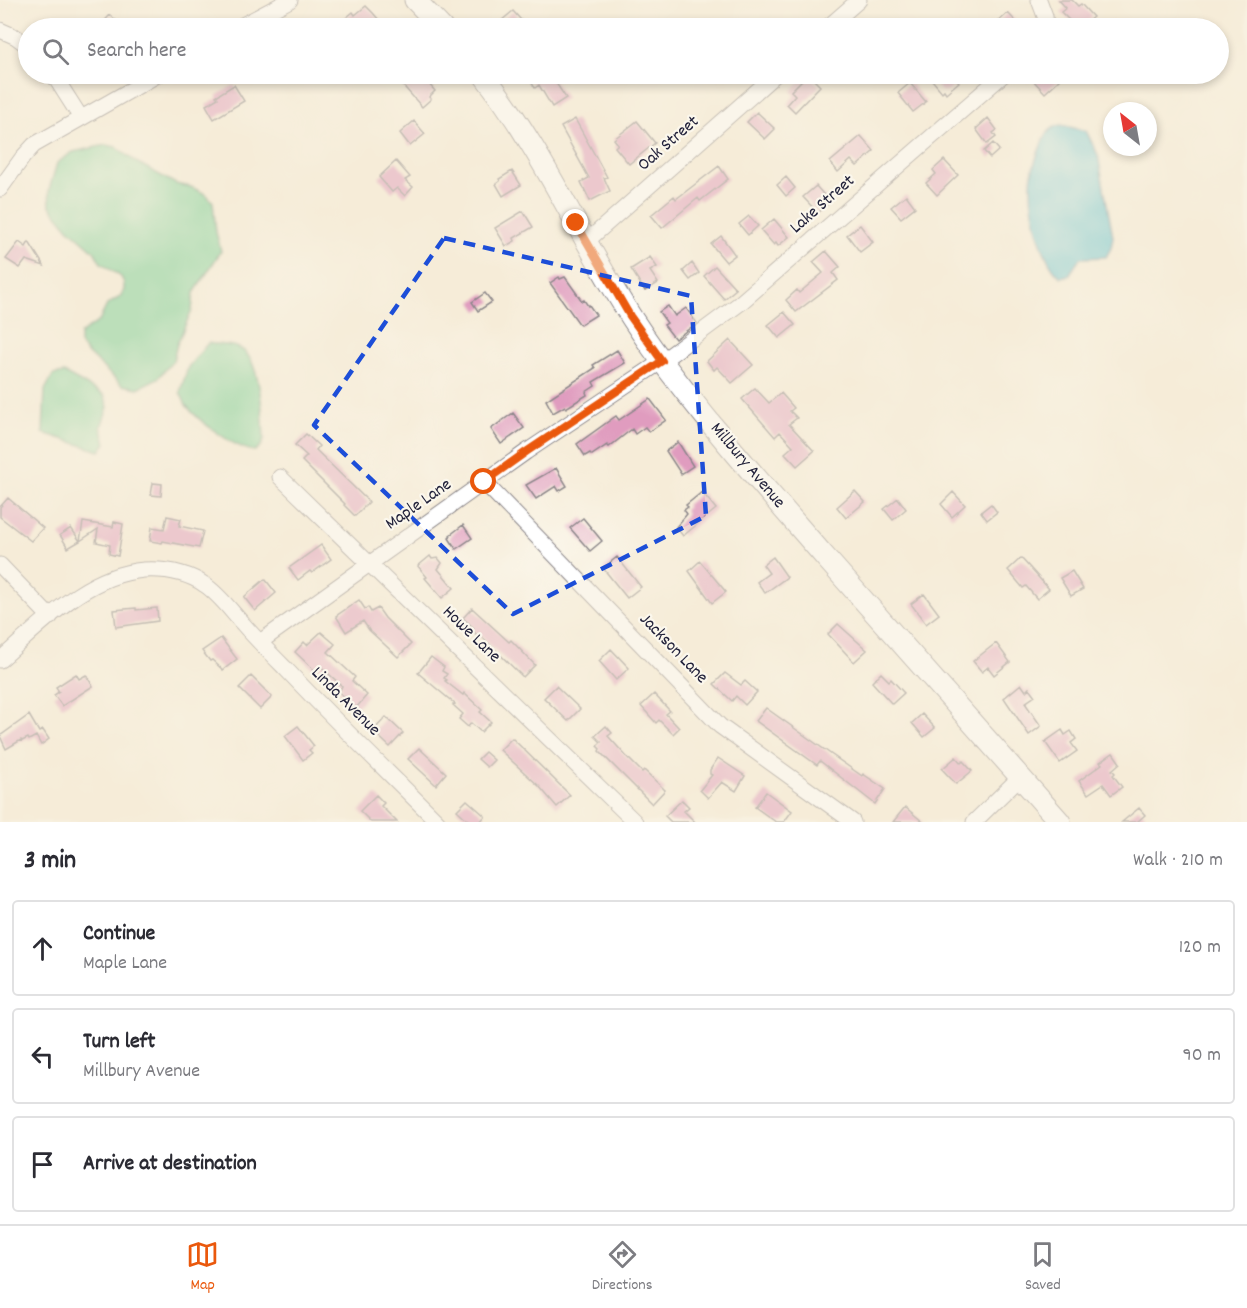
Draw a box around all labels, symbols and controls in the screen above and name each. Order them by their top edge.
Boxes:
search box [18,18,1229,84]
icon: search [39,35,72,68]
text: Search here [87,36,186,67]
north arrow [1103,102,1157,156]
street label: Oak Street [633,110,705,178]
street label: Lake Street [785,169,861,240]
route end [562,209,588,235]
street label: Millbury Avenue [704,418,790,514]
route start [470,468,496,494]
street label: Maple Lane [381,473,457,537]
street label: Howe Lane [436,601,506,669]
street label: Jackson Lane [633,608,713,690]
street label: Linda Avenue [305,662,385,742]
text: 3 min [24,843,76,880]
text: Walk · 210 m [1133,847,1223,875]
text: Continue [83,919,155,950]
icon: ahead [26,932,59,965]
text: 120 m [1179,934,1221,962]
text: Maple Lane [83,950,167,978]
text: Turn left [83,1027,155,1058]
icon: left [26,1040,59,1073]
text: 90 m [1183,1042,1221,1070]
text: Millbury Avenue [83,1058,200,1086]
icon: arrive [26,1148,59,1181]
text: Arrive at destination [83,1149,257,1180]
tab: Map [186,1238,219,1297]
tab: Directions [592,1238,652,1297]
tab: Saved [1025,1238,1061,1297]

